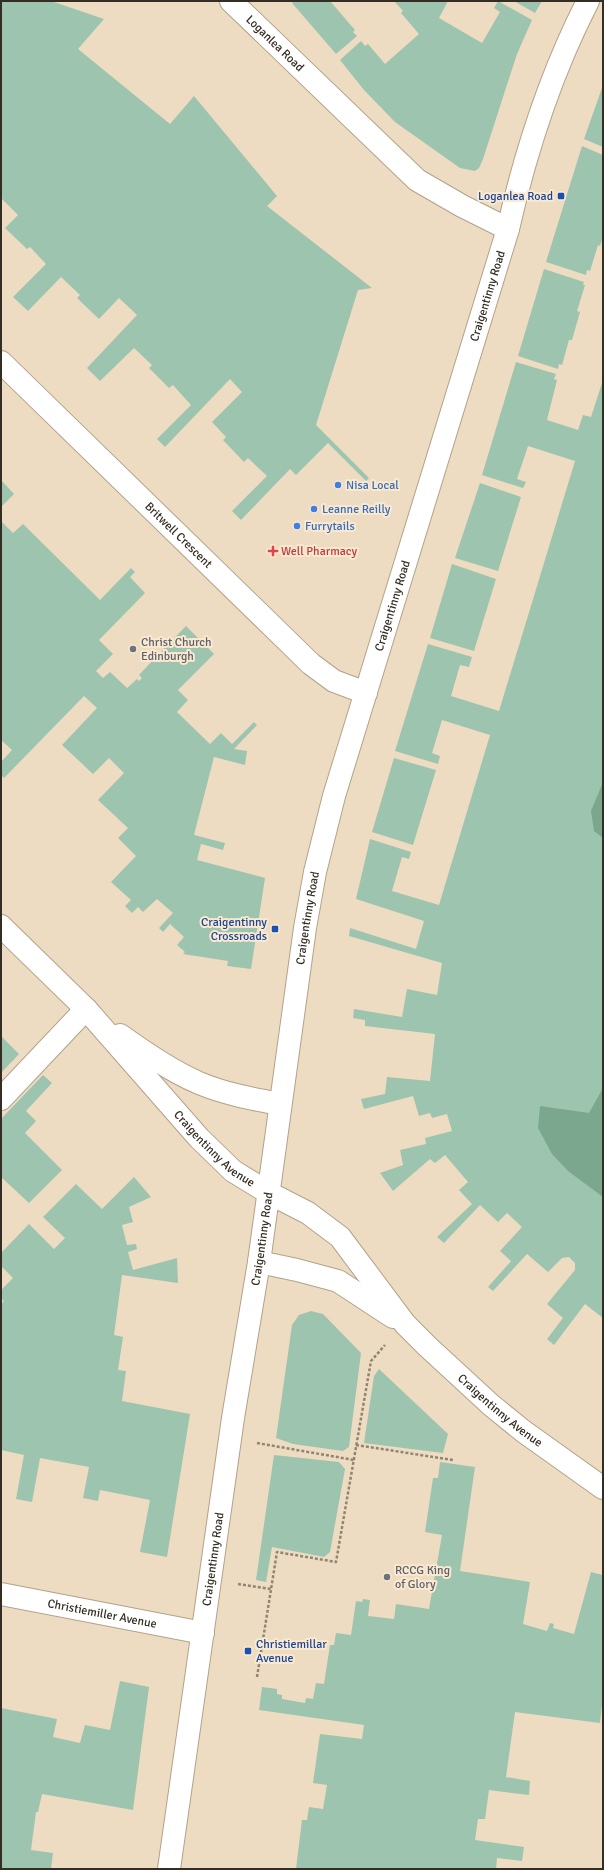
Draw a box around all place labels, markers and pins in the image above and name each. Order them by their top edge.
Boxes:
place label: Loganlea Road [478,189,553,204]
marker: Loganlea Road [556,191,566,201]
place label: Nisa Local [346,478,399,493]
marker: Nisa Local [333,480,343,490]
place label: Leanne Reilly [322,502,391,517]
marker: Leanne Reilly [309,504,319,514]
place label: Furrytails [305,519,355,534]
marker: Furrytails [292,521,302,531]
place label: Well Pharmacy [281,544,357,559]
marker: Well Pharmacy [268,546,278,556]
place label: Christ Church Edinburgh [141,635,211,664]
marker: Christ Church Edinburgh [128,644,138,654]
place label: Craigentinny Crossroads [201,915,267,944]
marker: Craigentinny Crossroads [270,924,280,934]
place label: RCCG King of Glory [395,1563,450,1592]
marker: RCCG King of Glory [382,1572,392,1582]
place label: Christiemillar Avenue [256,1637,327,1666]
marker: Christiemillar Avenue [243,1646,253,1656]

